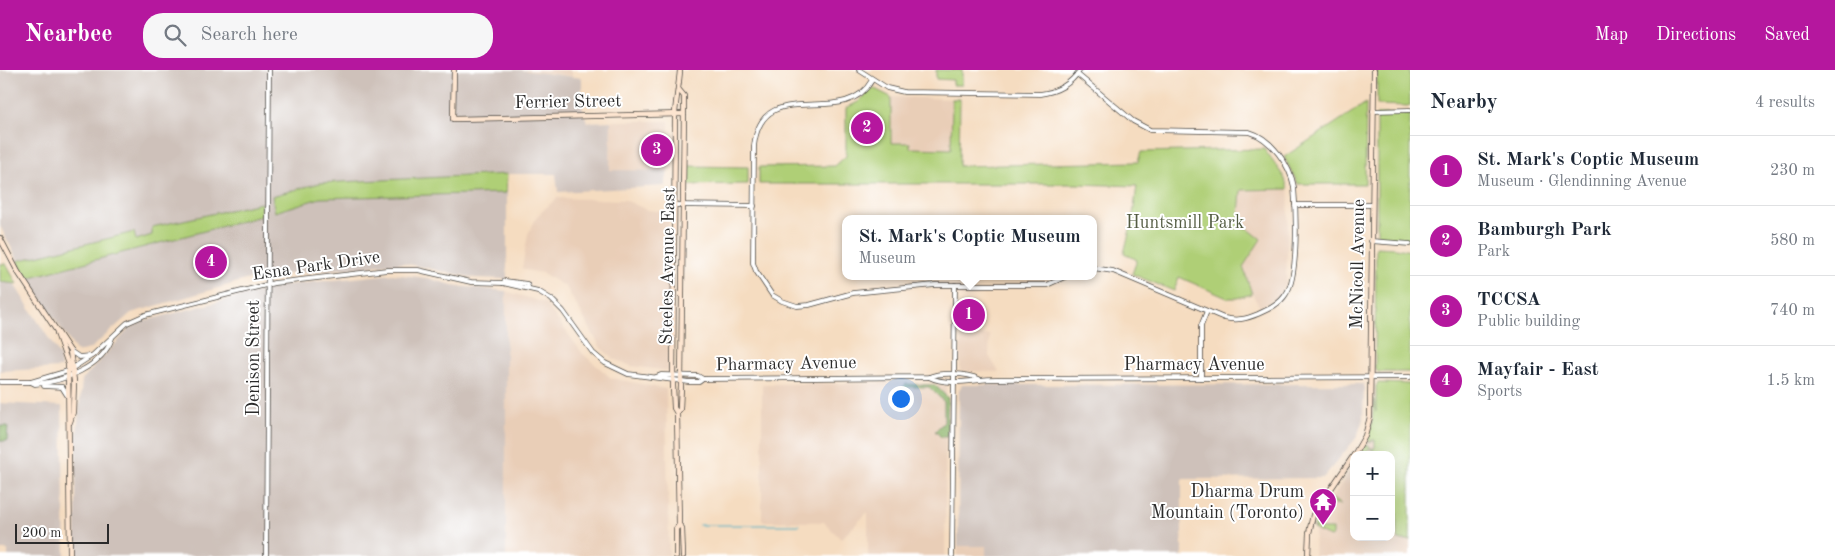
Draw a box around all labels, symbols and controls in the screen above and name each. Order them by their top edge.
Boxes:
search box [143,13,493,58]
icon: search [161,21,189,49]
text: Nearbee [25,23,113,47]
text: Search here [201,26,298,45]
text: Map [1595,26,1628,44]
text: Directions [1656,26,1736,44]
text: Saved [1764,26,1810,44]
street label: Ferrier Street [514,92,622,112]
text: Nearby [1430,92,1498,113]
text: 4 results [1755,95,1815,111]
pin: 2 [851,109,883,147]
pin: 3 [641,131,673,169]
text: St. Mark's Coptic Museum [1477,151,1699,170]
text: 1 [1441,163,1451,179]
text: 230 m [1770,163,1815,179]
text: Museum · Glendinning Avenue [1477,174,1687,190]
street label: Steeles Avenue East [658,187,678,345]
street label: McNicoll Avenue [1348,199,1368,329]
park label: Huntsmill Park [1126,214,1244,232]
popup [842,215,1097,280]
text: Bamburgh Park [1477,221,1612,240]
text: St. Mark's Coptic Museum [858,228,1081,247]
text: 2 [1441,233,1451,249]
text: 580 m [1770,233,1815,249]
pin: 4 [195,243,227,281]
text: Park [1477,244,1510,260]
street label: Esna Park Drive [251,248,381,284]
text: Museum [858,251,916,267]
text: TCCSA [1477,291,1541,310]
pin: 1 [953,296,985,334]
street label: Denison Street [245,300,263,416]
text: 3 [1441,303,1451,319]
text: 740 m [1770,303,1815,319]
text: Public building [1477,314,1580,330]
street label: Pharmacy Avenue [715,354,857,374]
street label: Pharmacy Avenue [1123,356,1265,374]
text: Mayfair - East [1477,361,1599,380]
text: 4 [1441,373,1451,389]
text: 1.5 km [1766,373,1815,389]
text: Sports [1477,384,1522,400]
your location [888,386,914,412]
map controls [1350,451,1395,541]
button: + [1350,451,1395,496]
place label: Dharma Drum Mountain (Toronto) [1151,483,1304,522]
temple icon: Dharma Drum Mountain (Toronto) [1308,487,1338,526]
button: − [1350,496,1395,541]
scale bar [15,521,109,544]
text: 200 m [22,526,61,540]

